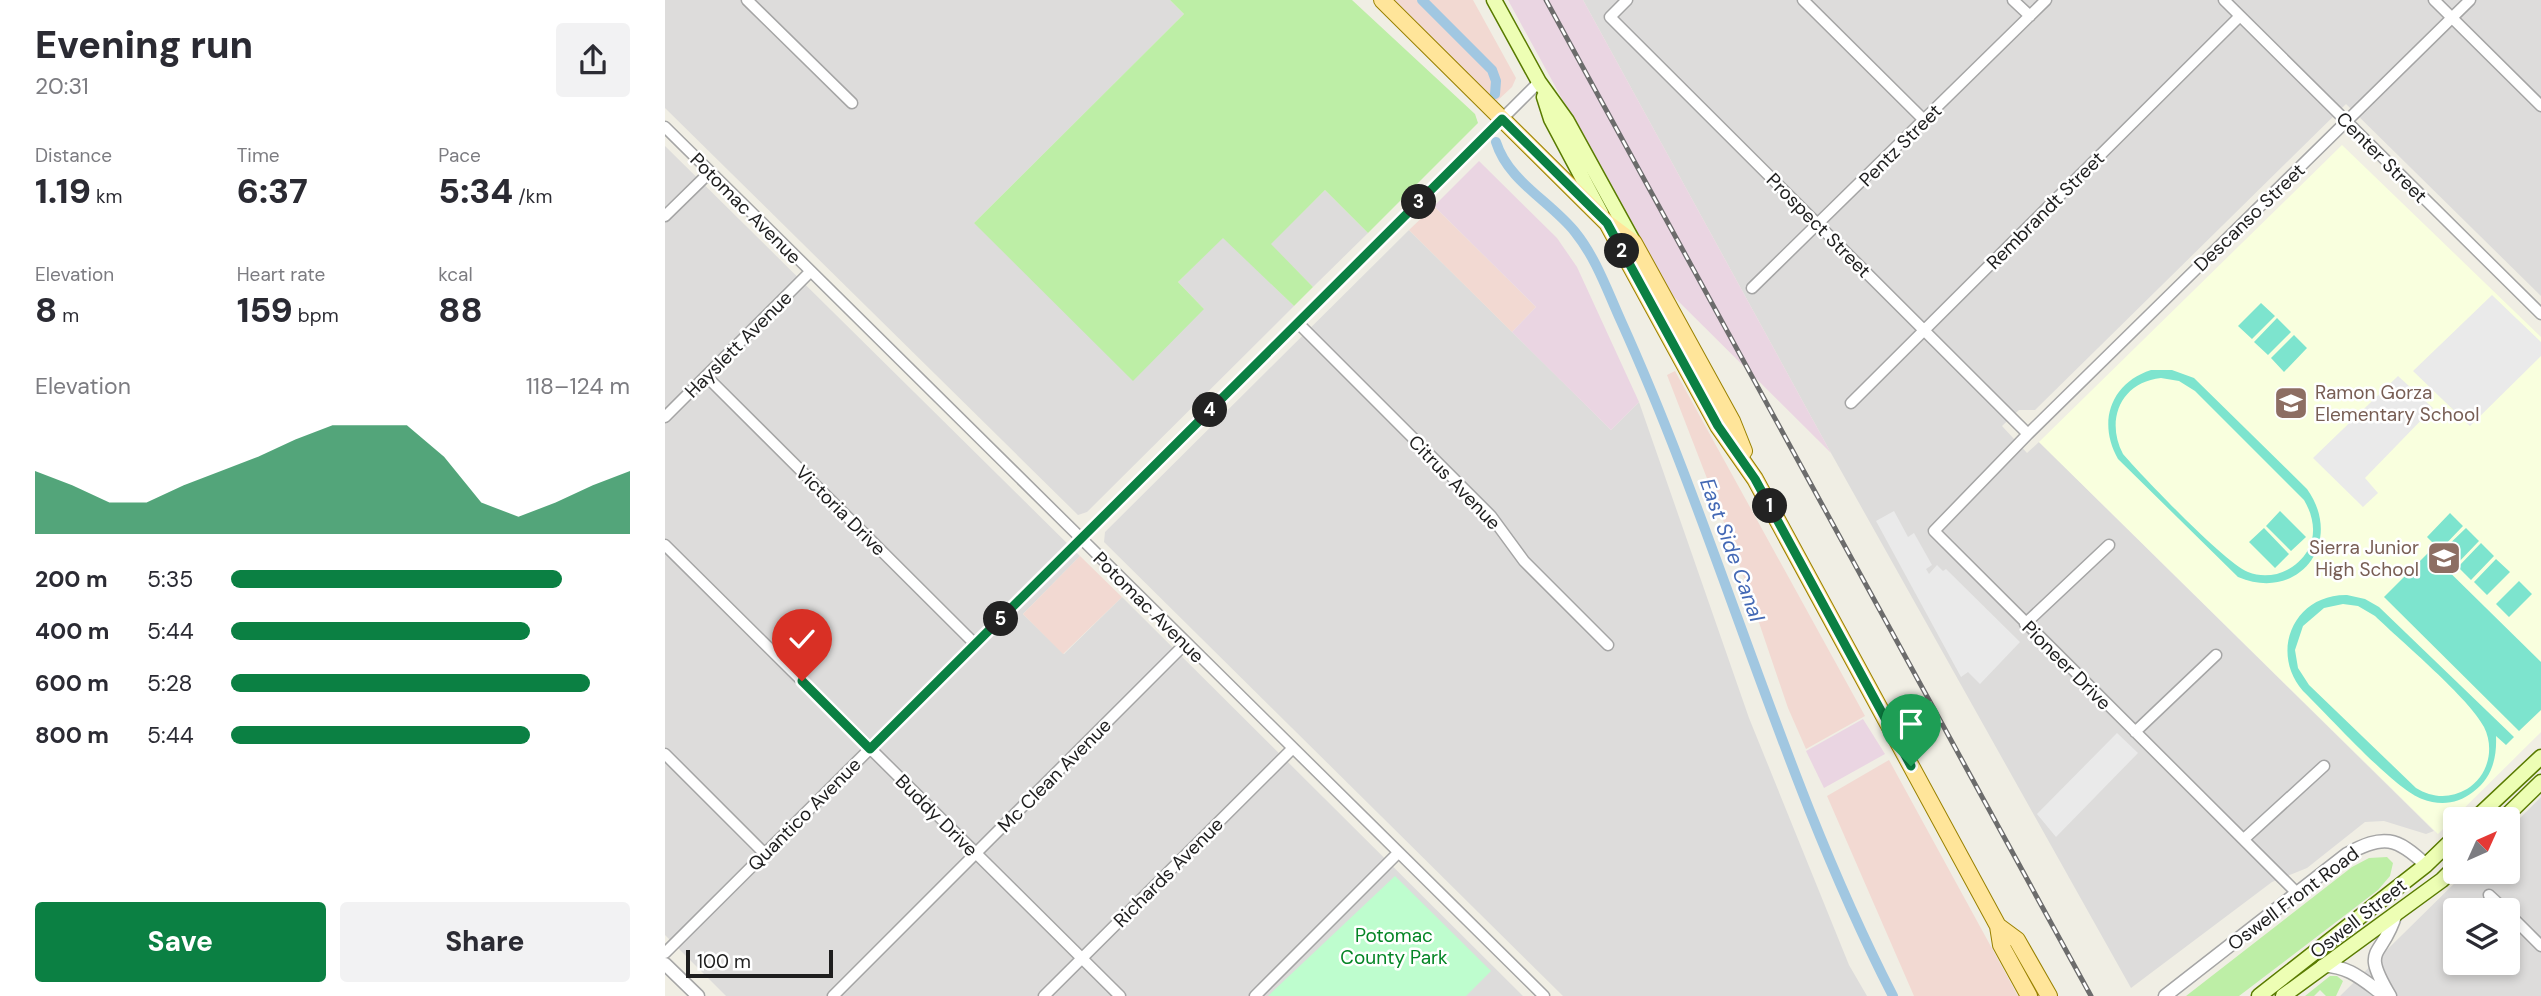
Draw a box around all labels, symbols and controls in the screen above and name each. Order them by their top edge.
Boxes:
text: Evening run [35,20,253,70]
button: share [556,23,630,97]
text: 20:31 [35,71,89,101]
street label: Pentz Street [1854,99,1947,192]
street label: Center Street [2331,106,2433,208]
text: Distance [35,143,112,168]
text: Time [237,143,280,168]
text: Pace [438,143,481,168]
street label: Rembrandt Street [1981,146,2110,275]
street label: Potomac Avenue [685,147,807,269]
street label: Descanso Street [2188,158,2310,277]
text: 1.19 [35,168,91,214]
text: 6:37 [237,168,308,214]
text: 5:34 [438,168,513,214]
street label: Prospect Street [1761,168,1876,283]
text: km [91,184,122,209]
text: /km [513,184,552,209]
pin: 3 [1401,184,1437,220]
text: 3 [1413,189,1424,214]
pin: 2 [1605,233,1639,268]
text: 2 [1616,238,1627,263]
text: Elevation [35,262,114,287]
text: Heart rate [237,262,325,287]
text: kcal [438,262,473,287]
street label: Hayslett Avenue [679,285,797,403]
text: 8 [35,287,57,333]
text: 159 [237,287,293,333]
text: 88 [438,287,483,333]
text: m [57,303,79,328]
text: bpm [293,303,339,328]
text: Elevation [35,371,131,401]
text: 118–124 m [526,371,630,401]
place label: Ramon Gorza Elementary School [2315,380,2479,427]
school or university icon: Ramon Gorza Elementary School [2272,384,2310,422]
pin: 4 [1193,392,1227,428]
text: 4 [1203,397,1216,422]
street label: Citrus Avenue [1403,430,1506,535]
street label: Victoria Drive [790,460,891,561]
water label: East Side Canal [1693,474,1771,626]
pin: 1 [1753,489,1787,524]
text: 1 [1766,493,1773,518]
place label: Sierra Junior High School [2309,535,2419,582]
school or university icon: Sierra Junior High School [2425,539,2463,577]
street label: Potomac Avenue [1088,546,1210,668]
text: 200 m [35,564,108,594]
text: 5:35 [147,564,193,594]
pin: 5 [983,602,1019,636]
text: 5 [995,606,1006,631]
pin [772,609,832,681]
street label: Pioneer Drive [2017,615,2117,715]
text: 400 m [35,616,109,646]
text: 5:44 [147,616,194,646]
icon: check [783,620,821,658]
text: 600 m [35,668,109,698]
text: 5:28 [147,668,193,698]
pin [1881,694,1941,766]
icon: arrive [1892,705,1930,743]
street label: Mc Clean Avenue [992,713,1117,838]
text: 800 m [35,720,109,750]
text: 5:44 [147,720,194,750]
street label: Quantico Avenue [742,752,866,876]
street label: Buddy Drive [890,769,983,862]
north arrow [2443,807,2520,884]
map controls [2443,807,2520,975]
street label: Richards Avenue [1108,812,1229,933]
street label: Oswell Front Road [2223,841,2364,956]
street label: Oswell Street [2305,873,2412,964]
button: layers [2443,898,2520,975]
button: Save [35,902,326,982]
button: Share [340,902,630,982]
park label: Potomac County Park [1340,923,1448,970]
scale bar [686,947,833,979]
text: 100 m [697,949,751,974]

